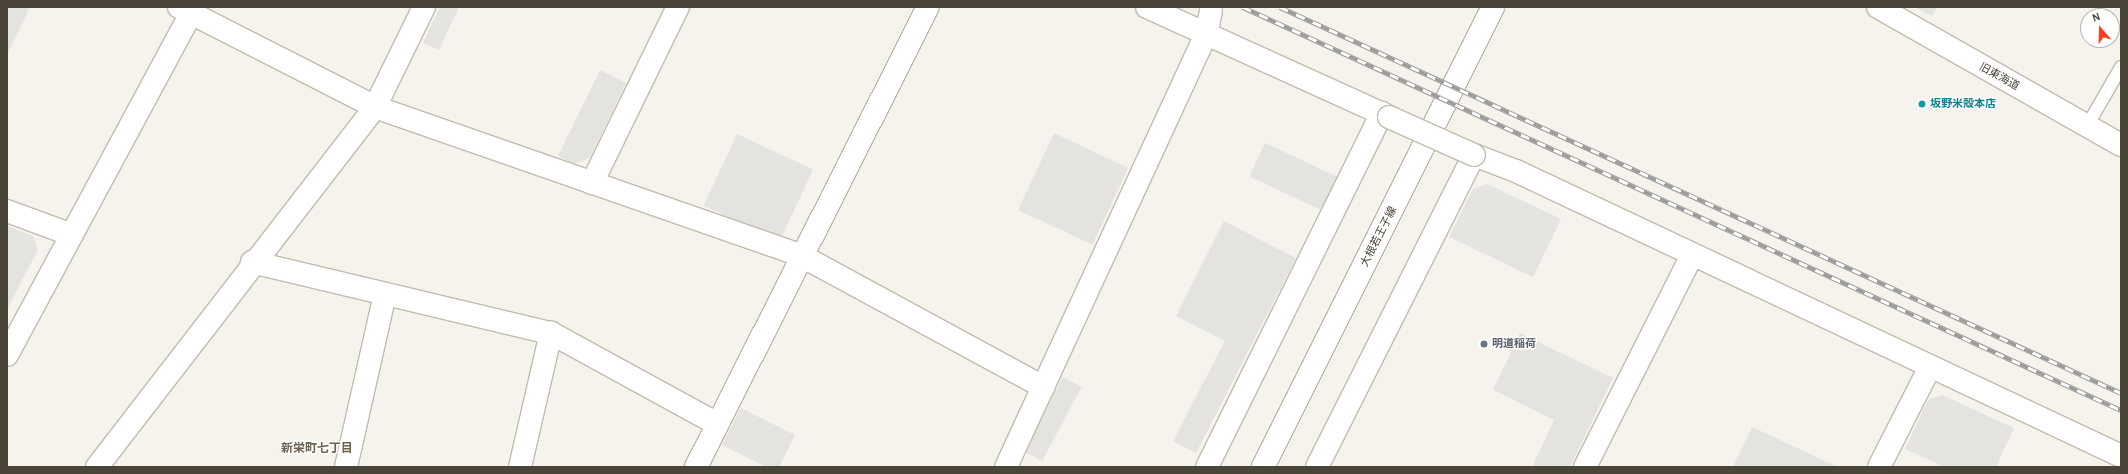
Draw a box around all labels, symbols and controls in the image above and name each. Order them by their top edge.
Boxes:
north arrow [2080,8,2120,48]
text: N [2091,11,2102,24]
street label: 旧東海道 [1977,61,2021,93]
place label: 坂野米殻本店 [1930,97,1996,111]
marker: 坂野米殻本店 [1917,99,1927,109]
street label: 大根若王子線 [1358,205,1400,269]
place label: 明道稲荷 [1492,337,1536,351]
marker: 明道稲荷 [1479,339,1489,349]
district label: 新栄町七丁目 [281,442,353,456]

